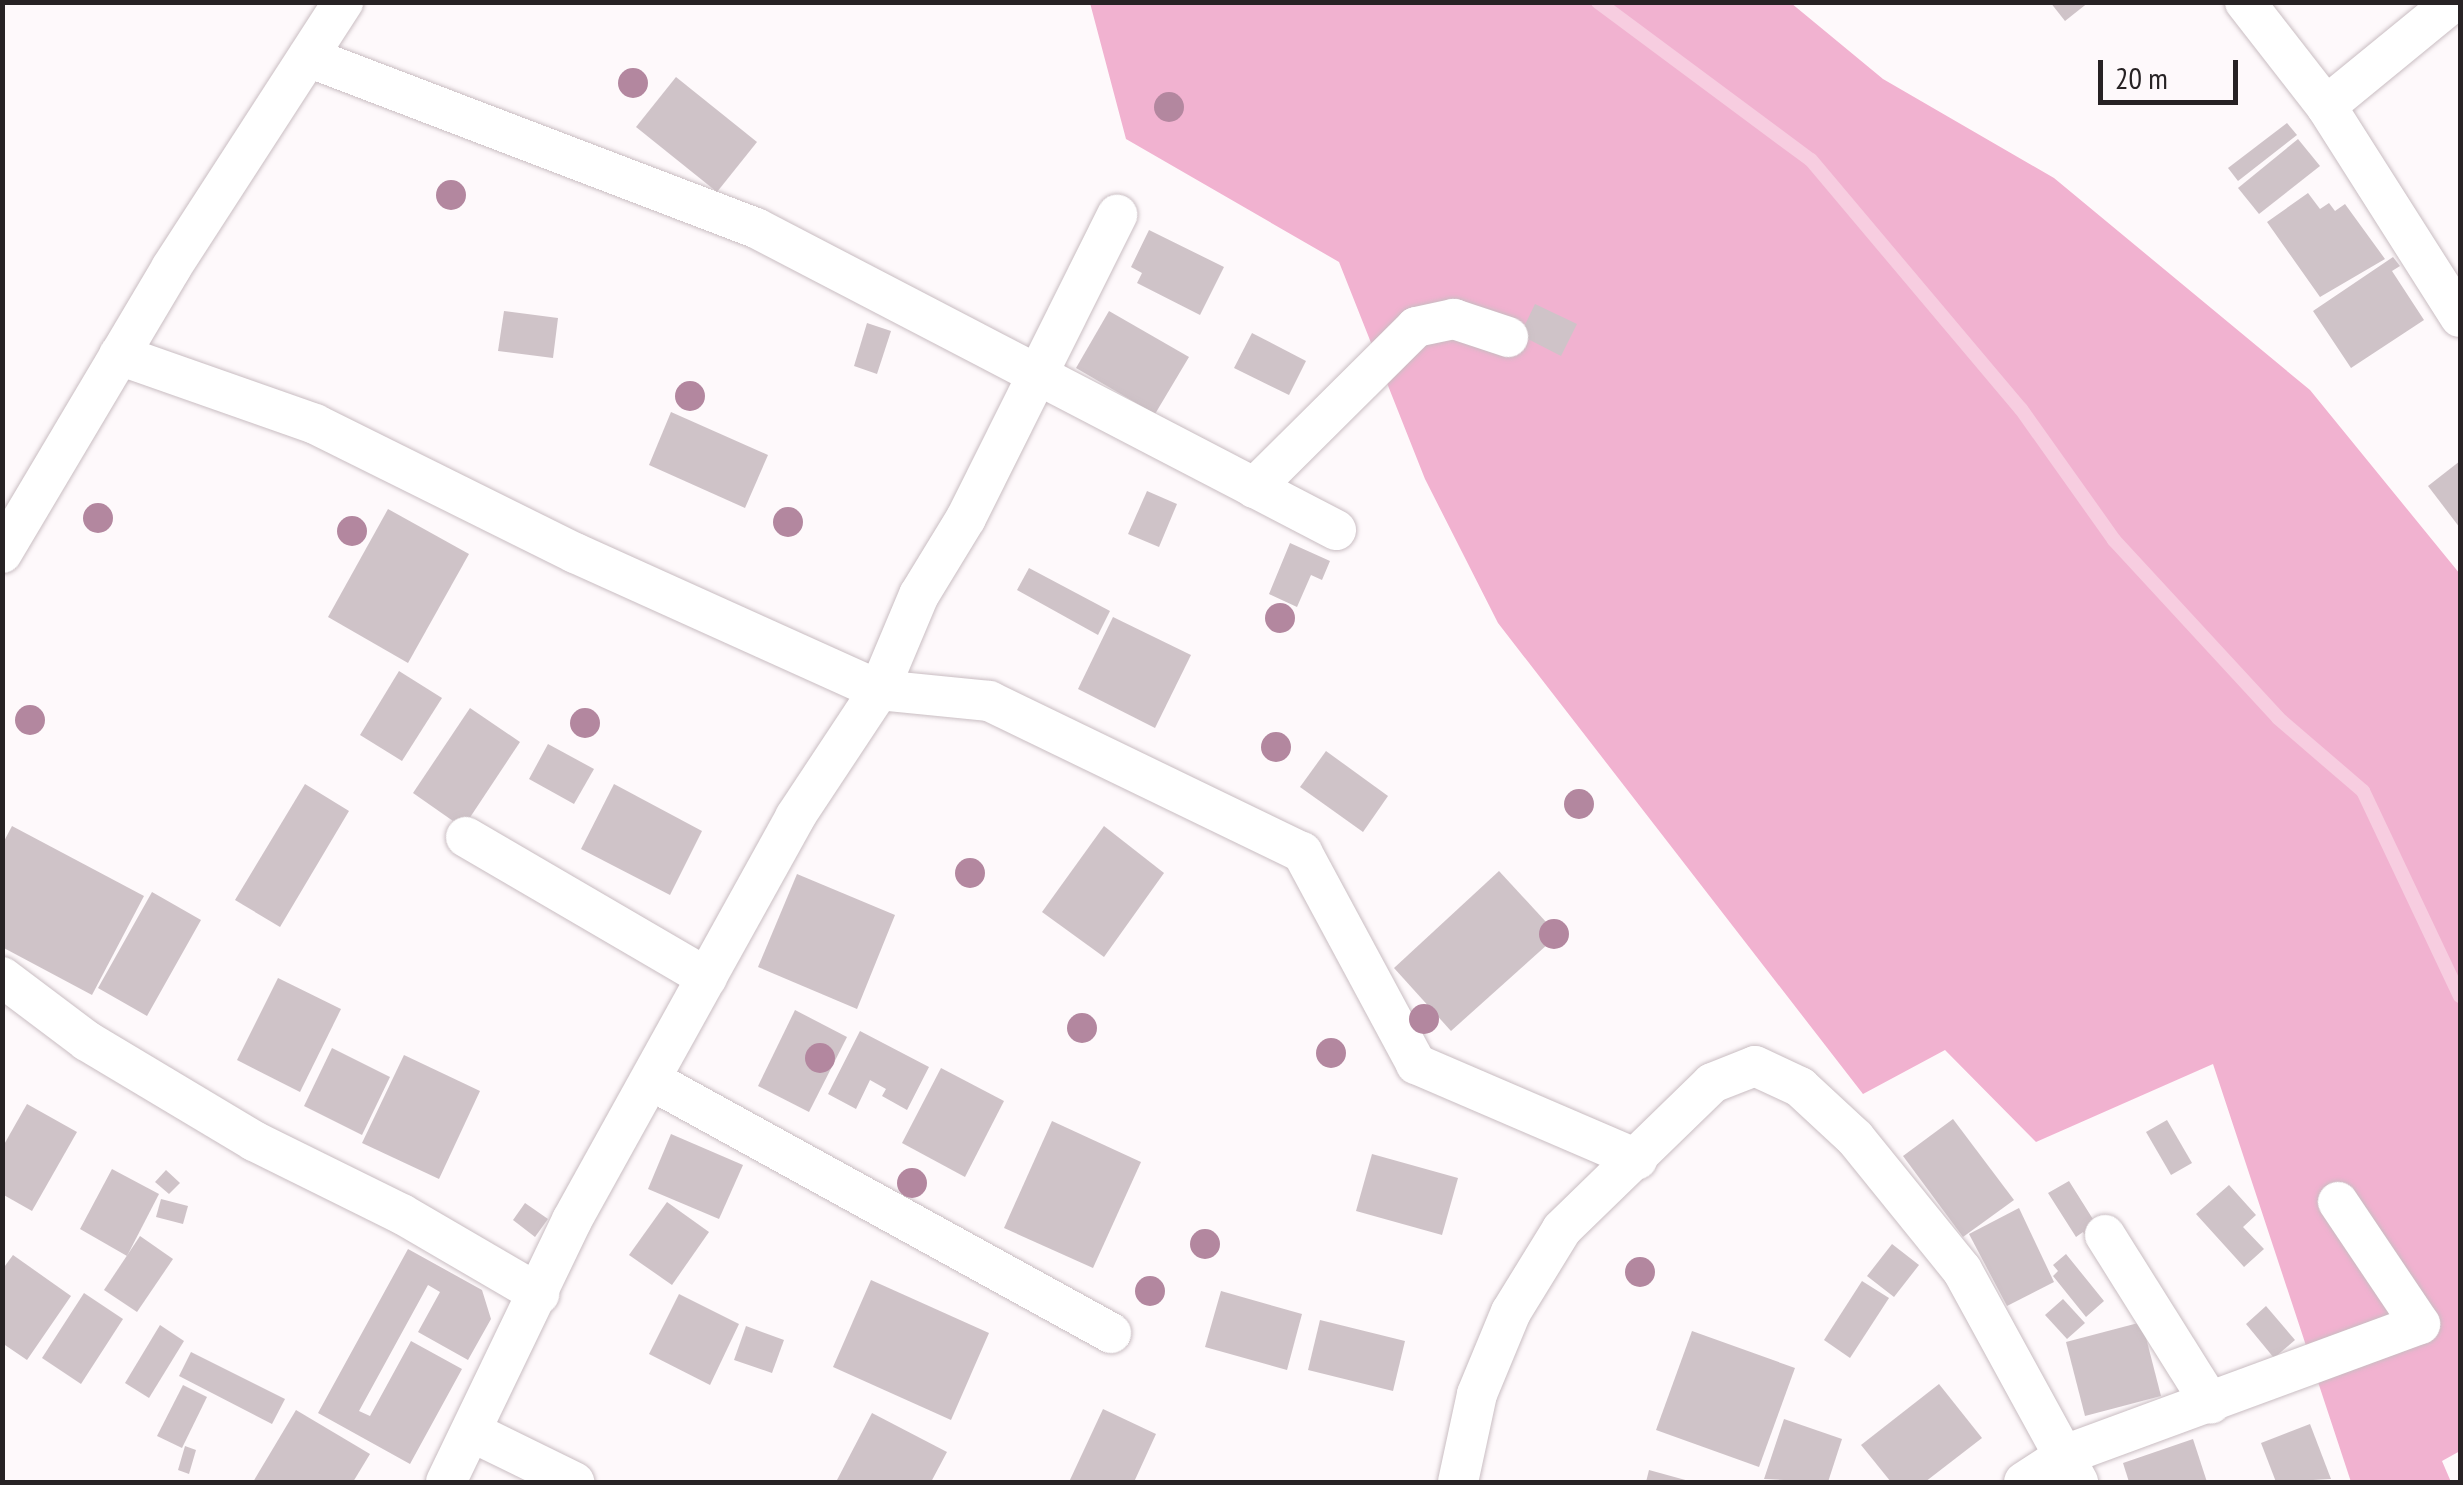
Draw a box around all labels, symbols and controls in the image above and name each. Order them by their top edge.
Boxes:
scale bar [2103,40,2243,102]
text: 20 m [2115,58,2168,97]

